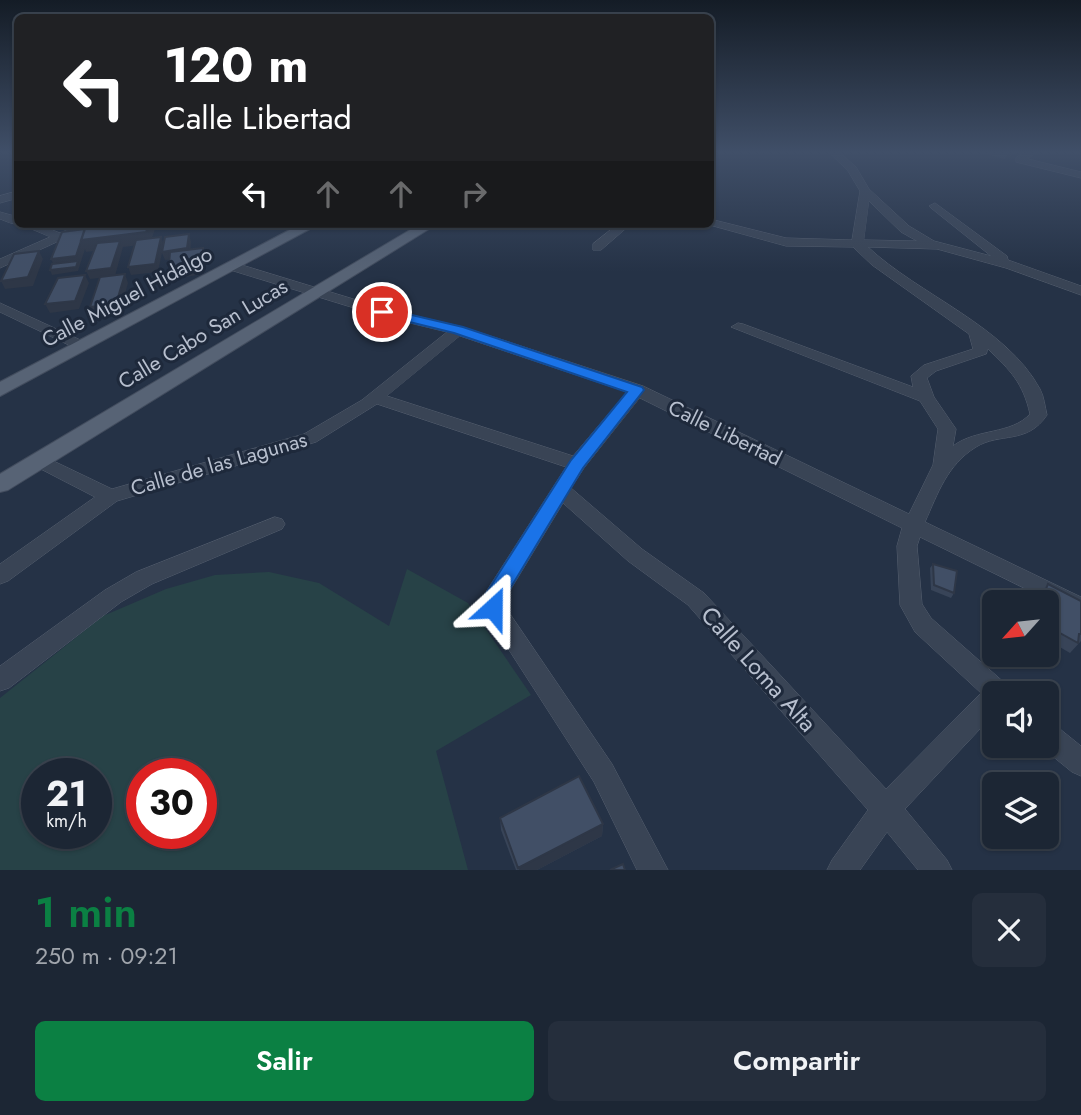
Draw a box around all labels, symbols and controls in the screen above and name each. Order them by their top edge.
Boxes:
text: 120 m [164,30,308,100]
icon: left [49,42,140,133]
text: Calle Libertad [164,95,352,141]
icon: left [236,175,274,213]
icon: ahead [309,175,347,213]
icon: ahead [382,175,420,213]
icon: right [455,175,493,213]
street label: Calle Miguel Hidalgo [36,239,218,355]
street label: Calle Cabo San Lucas [113,271,293,397]
pin [352,282,412,342]
icon: arrive [363,293,401,331]
street label: Calle Libertad [663,392,787,474]
street label: Calle de las Lagunas [127,424,311,504]
position arrow [456,571,530,645]
north arrow [982,590,1059,667]
map controls [982,590,1059,849]
street label: Calle Loma Alta [693,598,825,740]
button: sound [982,681,1059,758]
speed limit sign: 30 [126,758,217,849]
text: 21 [46,769,87,819]
button: layers [982,772,1059,849]
text: km/h [46,808,87,834]
text: 1 min [35,882,137,943]
button: close [972,893,1046,967]
text: 250 m · 09:21 [35,939,178,973]
button: Salir [35,1021,534,1101]
button: Compartir [548,1021,1046,1101]

